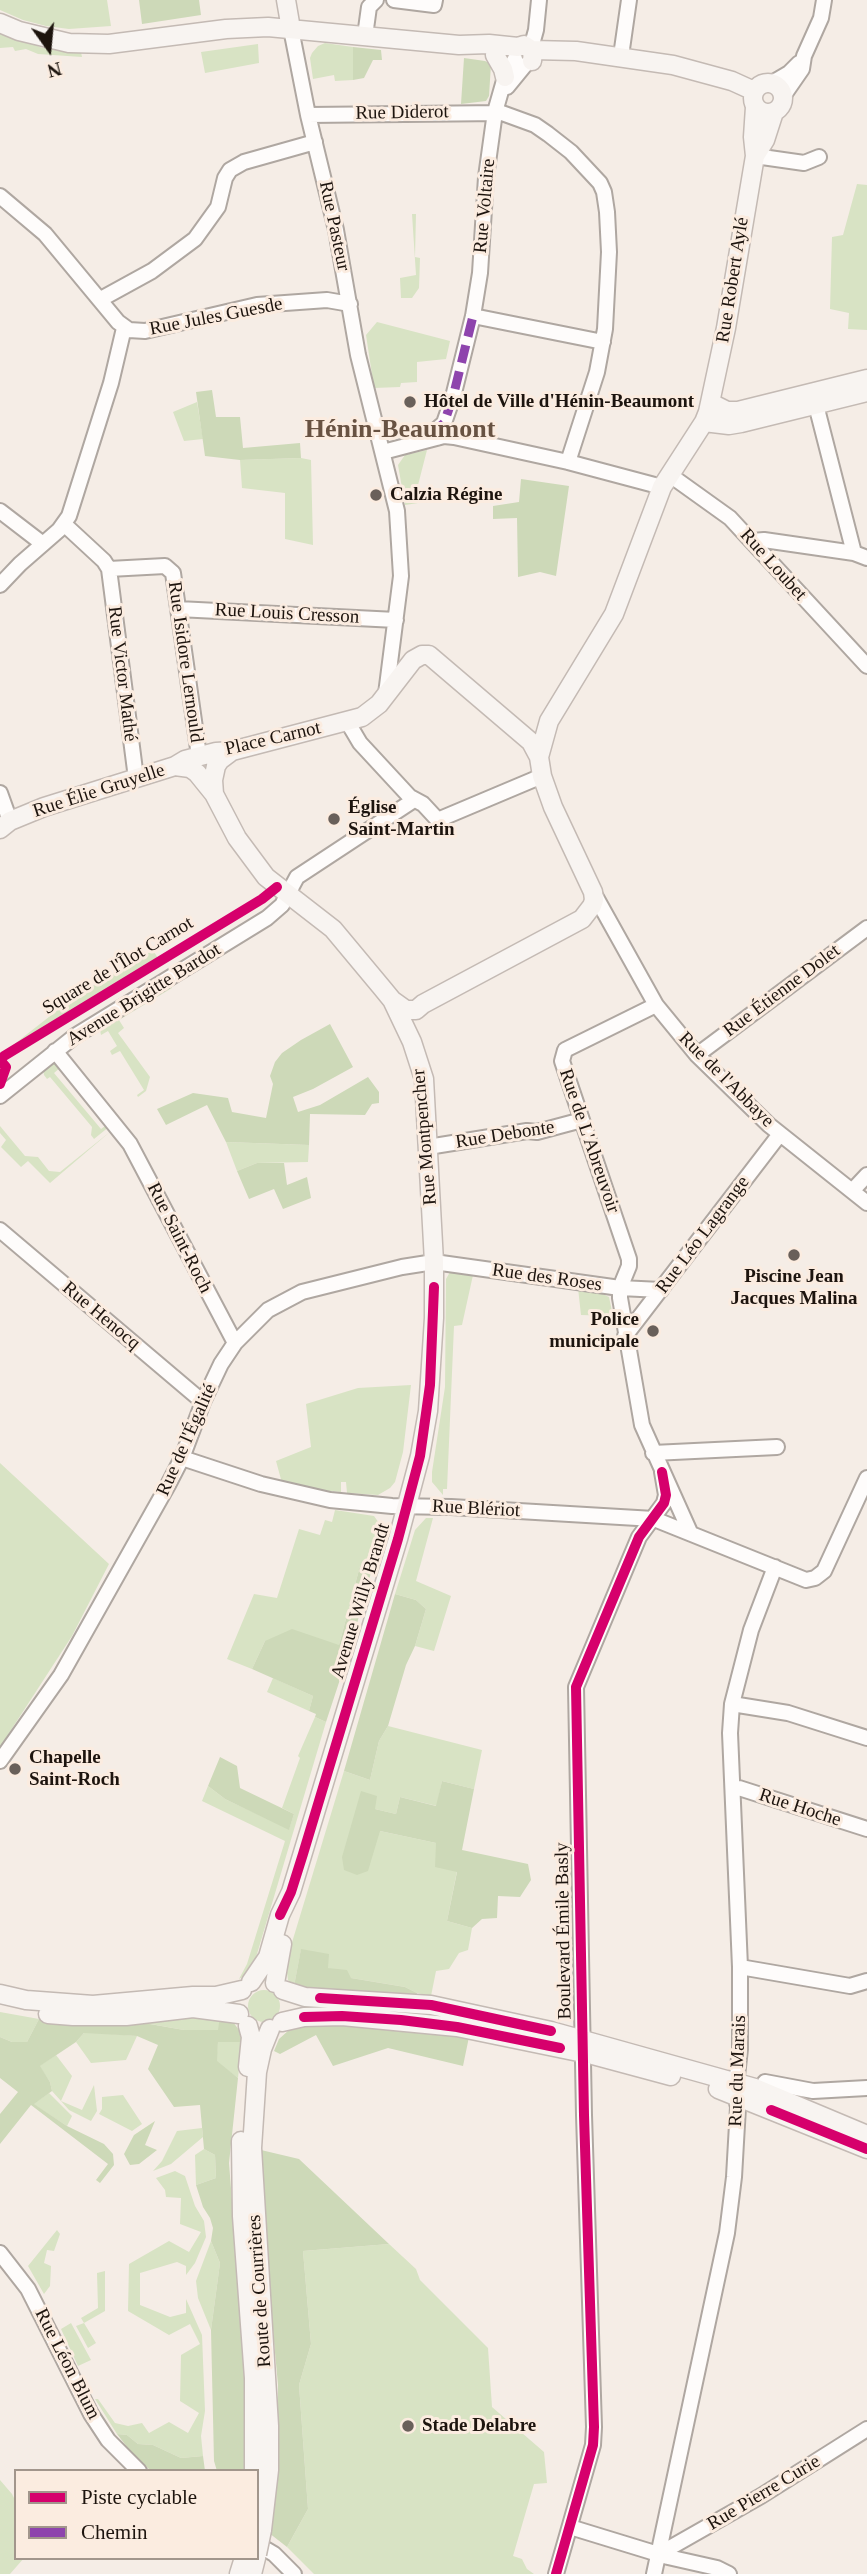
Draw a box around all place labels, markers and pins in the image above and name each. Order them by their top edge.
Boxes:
place label: Hôtel de Ville d'Hénin-Beaumont [424,391,694,413]
marker: Hôtel de Ville d'Hénin-Beaumont [402,394,418,410]
place label: Calzia Régine [390,484,502,506]
marker: Calzia Régine [368,487,384,503]
place label: Église Saint-Martin [348,797,455,841]
marker: Église Saint-Martin [326,811,342,827]
marker: Piscine Jean Jacques Malina [786,1247,802,1263]
place label: Piscine Jean Jacques Malina [730,1266,858,1310]
place label: Police municipale [549,1309,639,1353]
marker: Police municipale [645,1323,661,1339]
place label: Chapelle Saint-Roch [29,1747,120,1791]
marker: Chapelle Saint-Roch [7,1761,23,1777]
place label: Stade Delabre [422,2415,536,2437]
marker: Stade Delabre [400,2418,416,2434]

